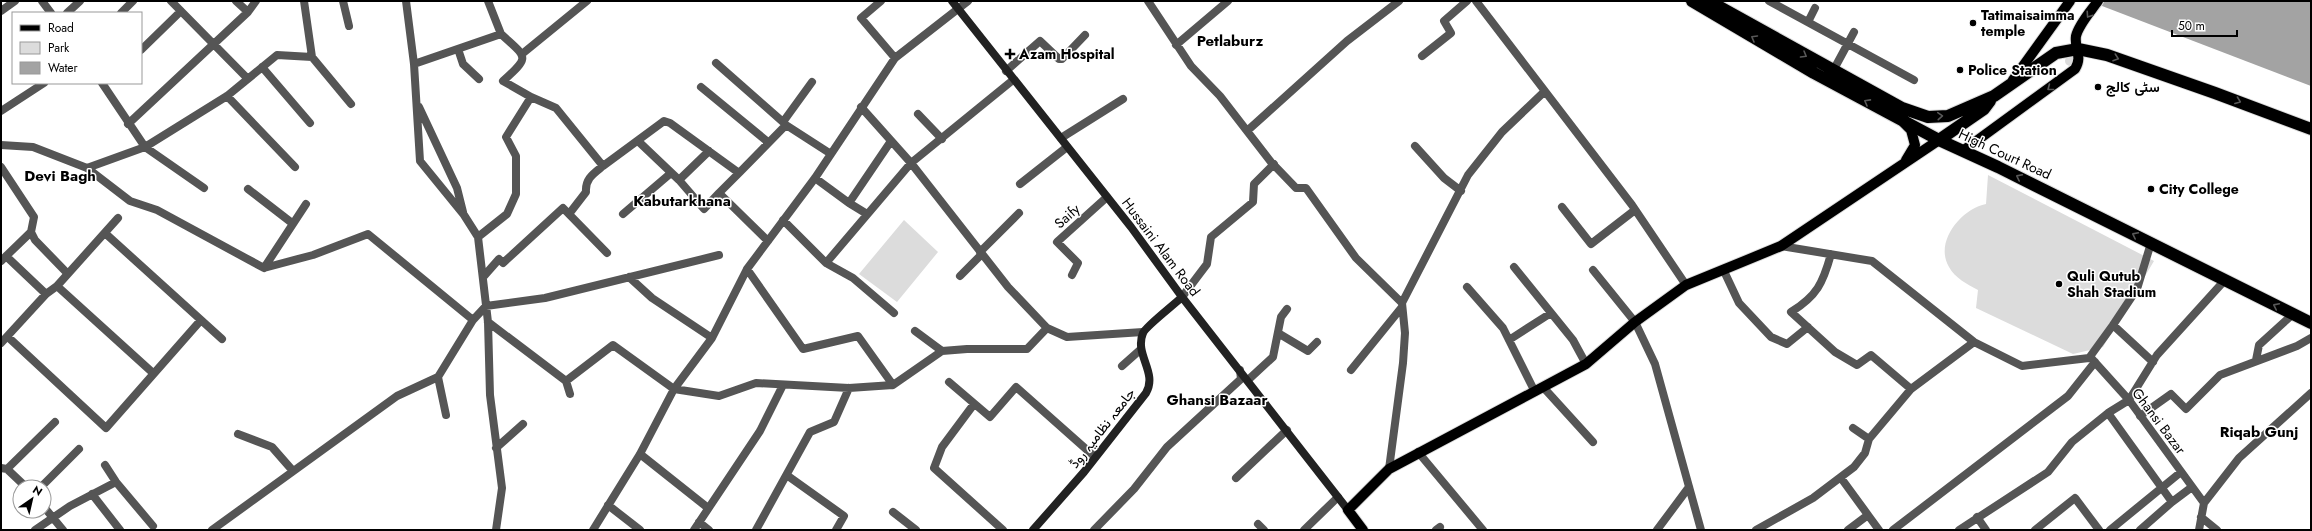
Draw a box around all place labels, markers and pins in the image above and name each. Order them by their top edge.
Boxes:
place label: Tatimaisaimma temple [1981,5,2075,41]
marker: Tatimaisaimma temple [1968,18,1978,28]
place label: Azam Hospital [1018,44,1114,64]
marker: Azam Hospital [1004,48,1016,60]
place label: Police Station [1968,60,2057,80]
marker: Police Station [1955,65,1965,75]
place label: سٹی کالج [2106,77,2160,97]
marker: سٹی کالج [2093,82,2103,92]
place label: City College [2159,179,2239,199]
marker: City College [2146,184,2156,194]
place label: Quli Qutub Shah Stadium [2067,266,2156,302]
marker: Quli Qutub Shah Stadium [2054,279,2064,289]

